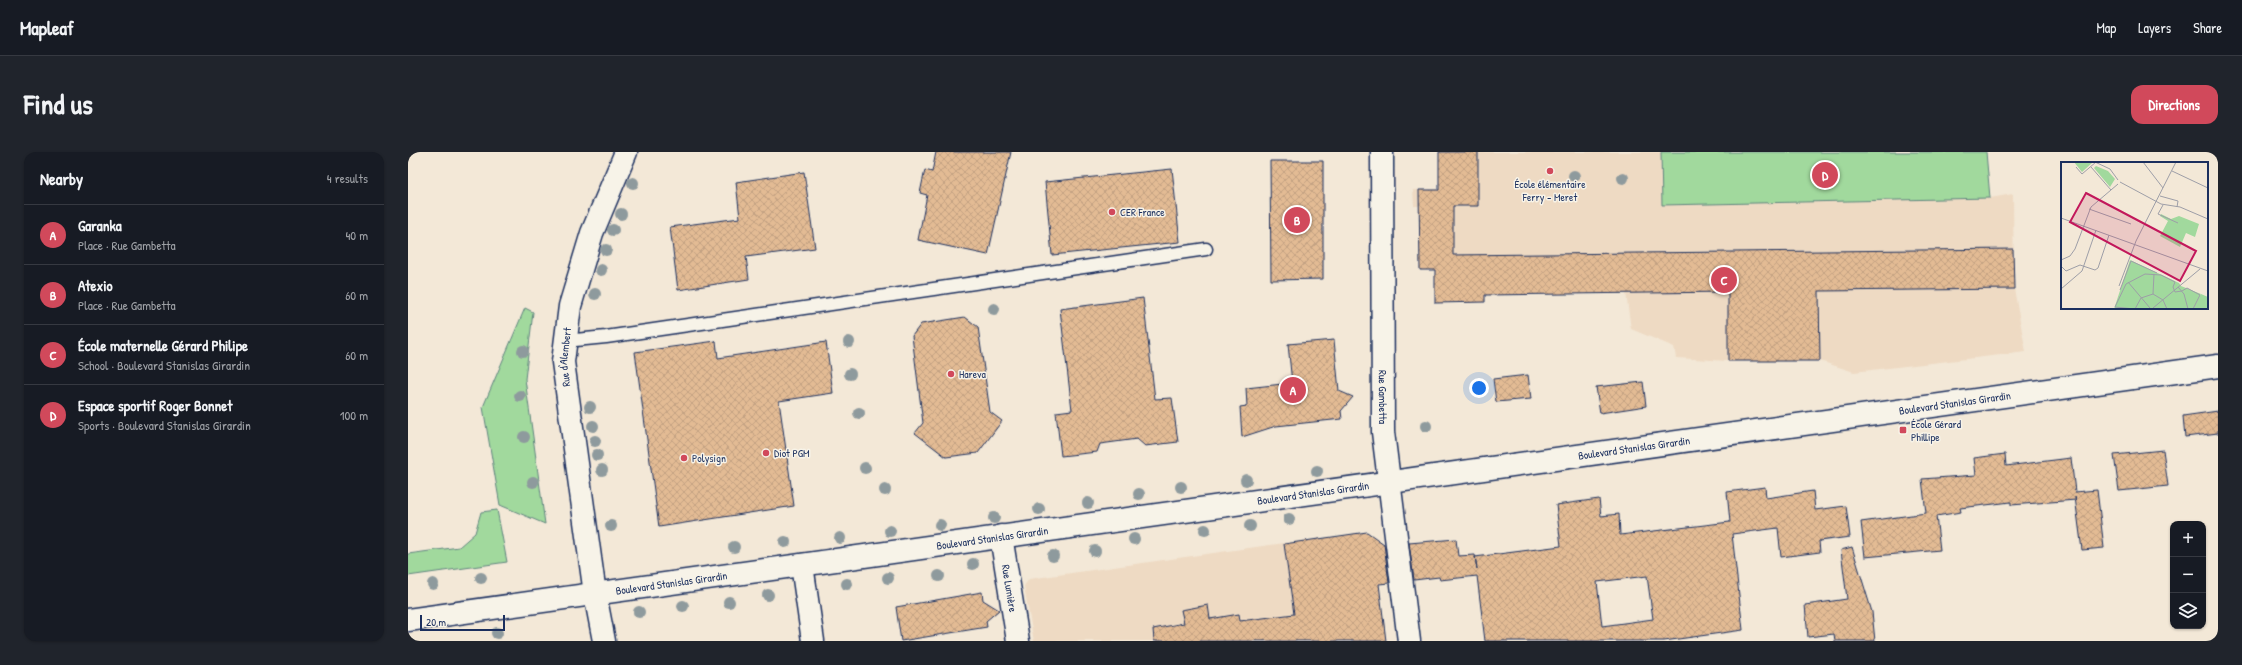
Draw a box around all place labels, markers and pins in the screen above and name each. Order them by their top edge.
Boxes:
pin: D [1812,160,1838,190]
marker: École élémentaire Ferry - Meret [1545,166,1555,176]
place label: École élémentaire Ferry - Meret [1514,177,1586,204]
place label: CER France [1120,205,1165,219]
pin: B [1284,205,1310,235]
marker: CER France [1107,207,1117,217]
pin: C [1711,265,1737,295]
place label: Hareva [959,367,986,381]
marker: Hareva [946,369,956,379]
pin: A [1280,375,1306,405]
place label: École Gérard Phillipe [1911,417,1962,444]
marker: École Gérard Phillipe [1898,425,1908,435]
place label: Diot PGM [774,446,810,460]
marker: Diot PGM [761,448,771,458]
place label: Polysign [692,451,726,465]
marker: Polysign [679,453,689,463]

